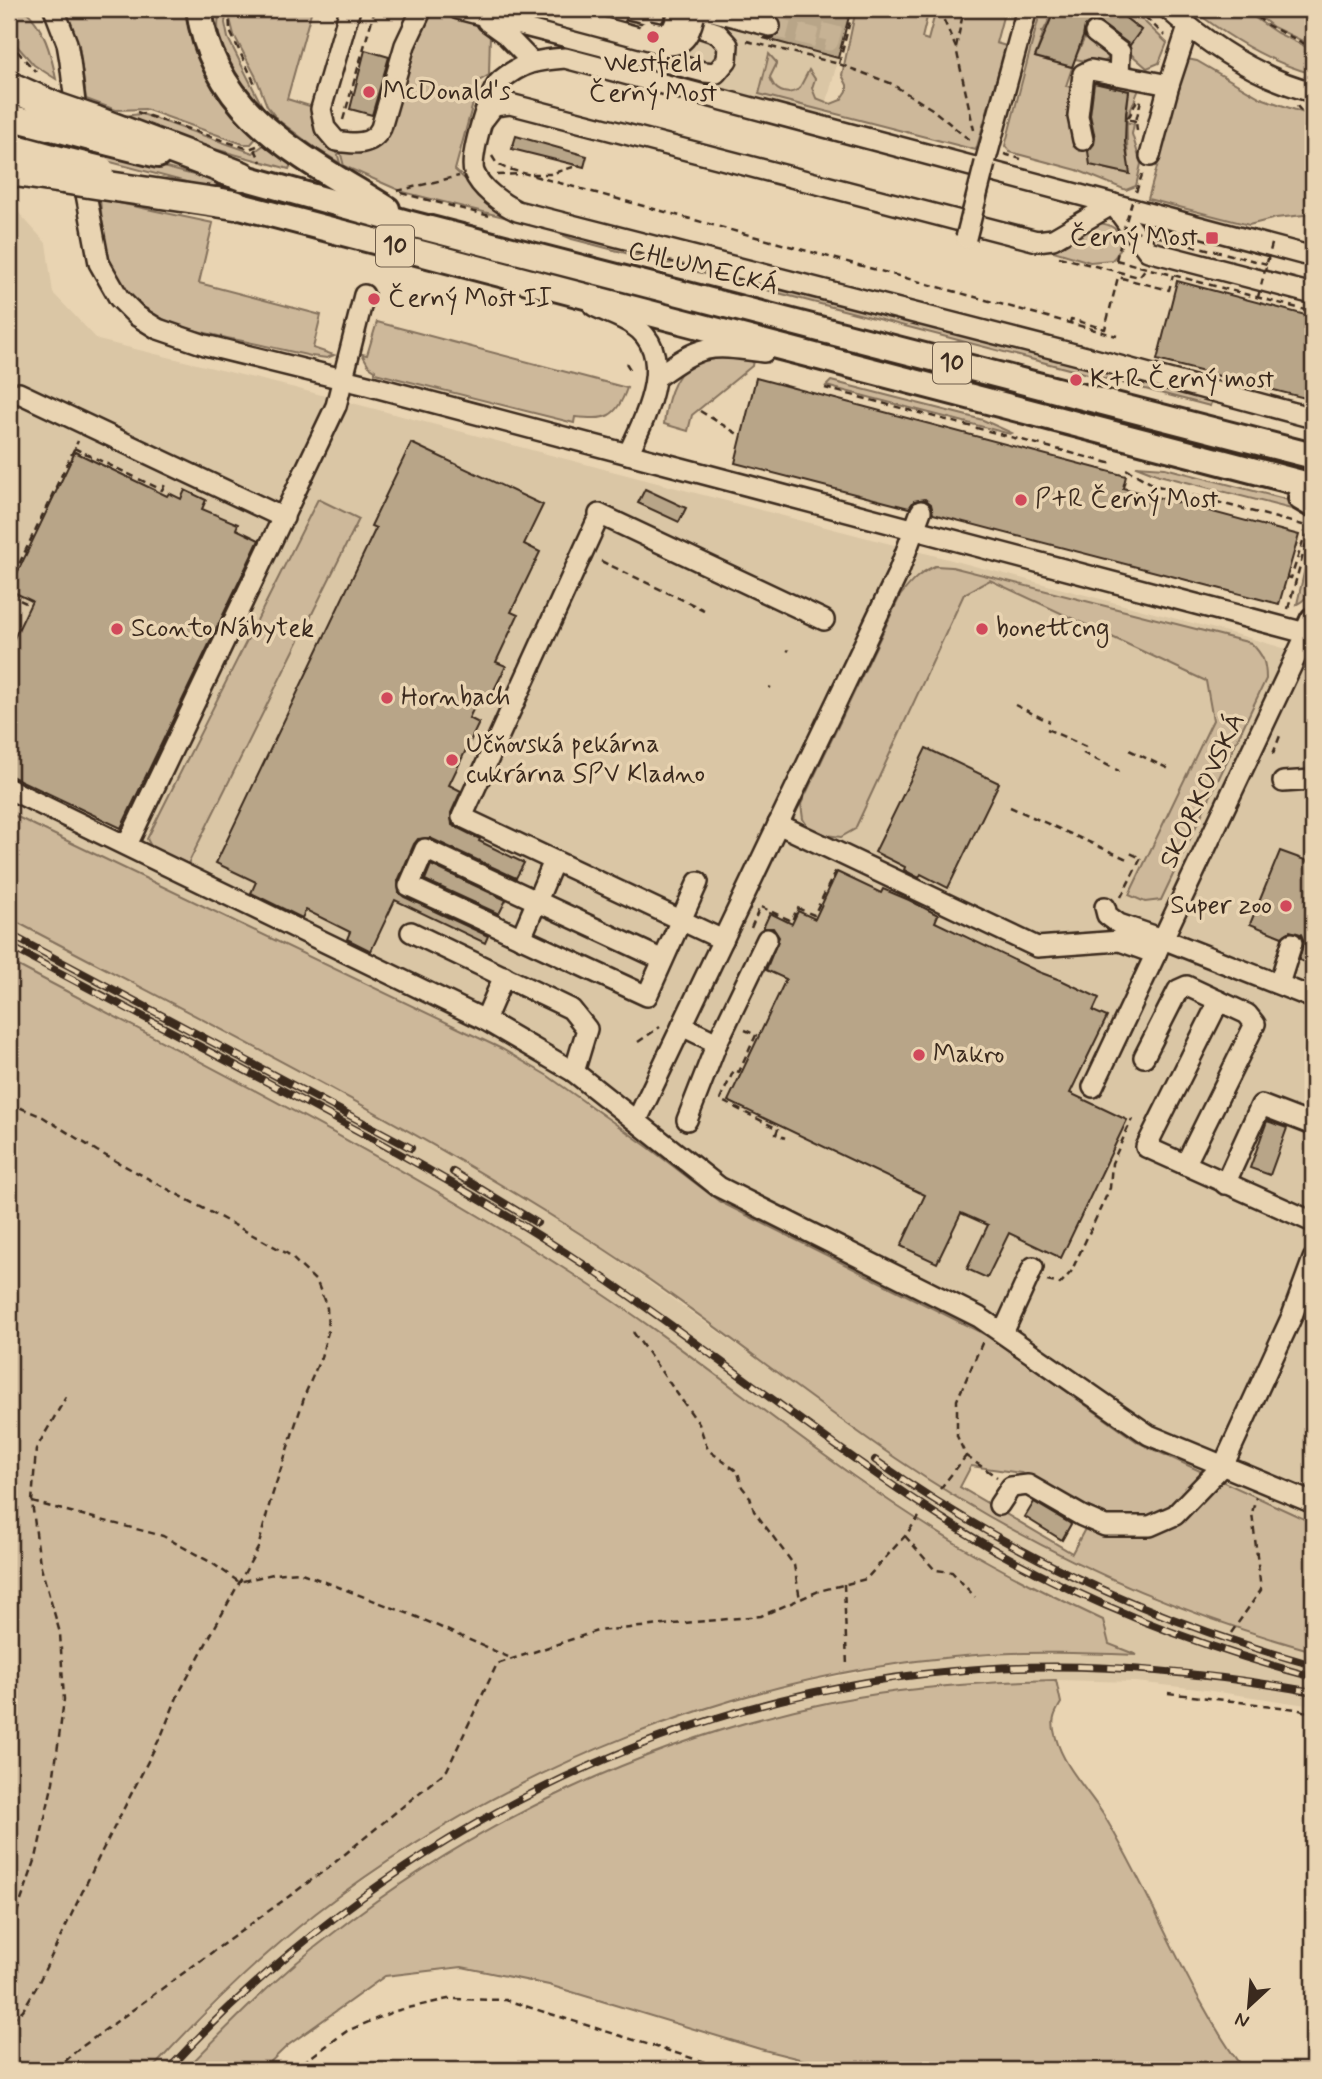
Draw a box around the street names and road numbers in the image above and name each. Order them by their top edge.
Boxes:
road number: 10 [376,226,414,267]
street label: CHLUMECKÁ [624,233,782,304]
road number: 10 [933,342,971,384]
street label: SKORKOVSKÁ [1151,708,1254,874]

